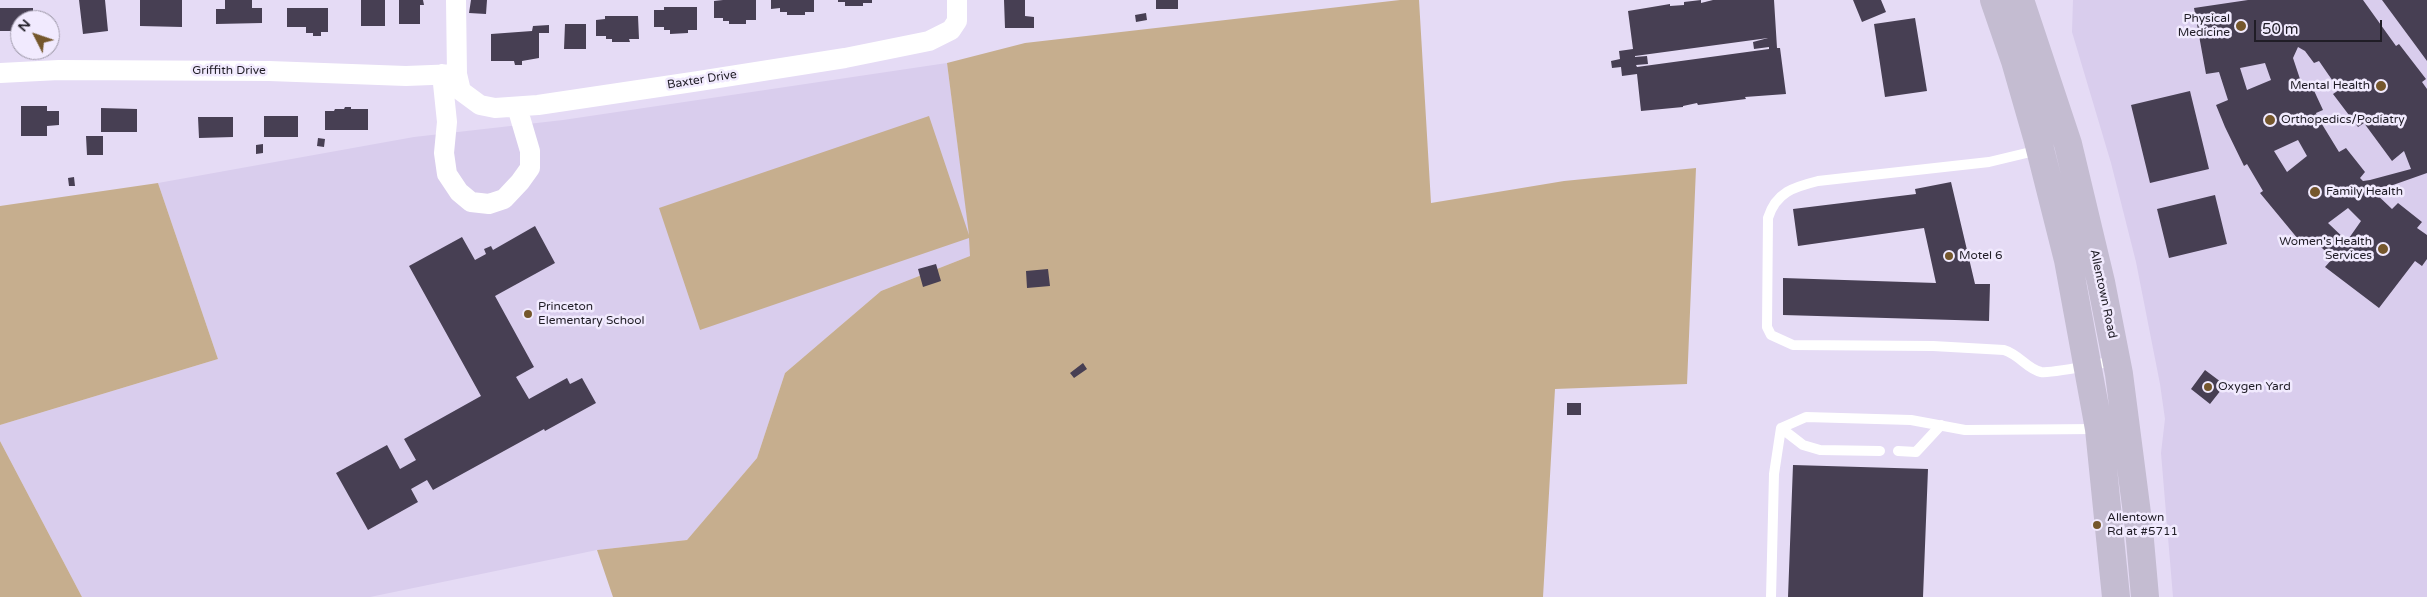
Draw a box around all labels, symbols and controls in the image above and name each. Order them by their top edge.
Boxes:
north arrow [10,10,60,60]
scale bar [2257,10,2384,42]
place label: Physical Medicine [2178,12,2230,40]
text: N [14,16,34,35]
marker: Physical Medicine [2234,19,2248,33]
text: 50 m [2262,20,2299,38]
street label: Griffith Drive [192,64,266,78]
street label: Baxter Drive [666,67,738,93]
place label: Mental Health [2290,79,2370,93]
marker: Mental Health [2374,79,2388,93]
marker: Orthopedics/Podiatry [2263,113,2277,127]
place label: Orthopedics/Podiatry [2281,113,2405,127]
marker: Family Health [2308,185,2322,199]
place label: Family Health [2326,185,2403,199]
place label: Women's Health Services [2279,235,2372,263]
marker: Women's Health Services [2376,242,2390,256]
street label: Allentown Road [2087,248,2119,340]
place label: Motel 6 [1959,249,2003,263]
marker: Motel 6 [1943,250,1955,262]
place label: Princeton Elementary School [538,300,645,328]
marker: Princeton Elementary School [522,308,534,320]
place label: Oxygen Yard [2218,380,2291,394]
marker: Oxygen Yard [2202,381,2214,393]
place label: Allentown Rd at #5711 [2107,511,2178,539]
marker: Allentown Rd at #5711 [2091,519,2103,531]

